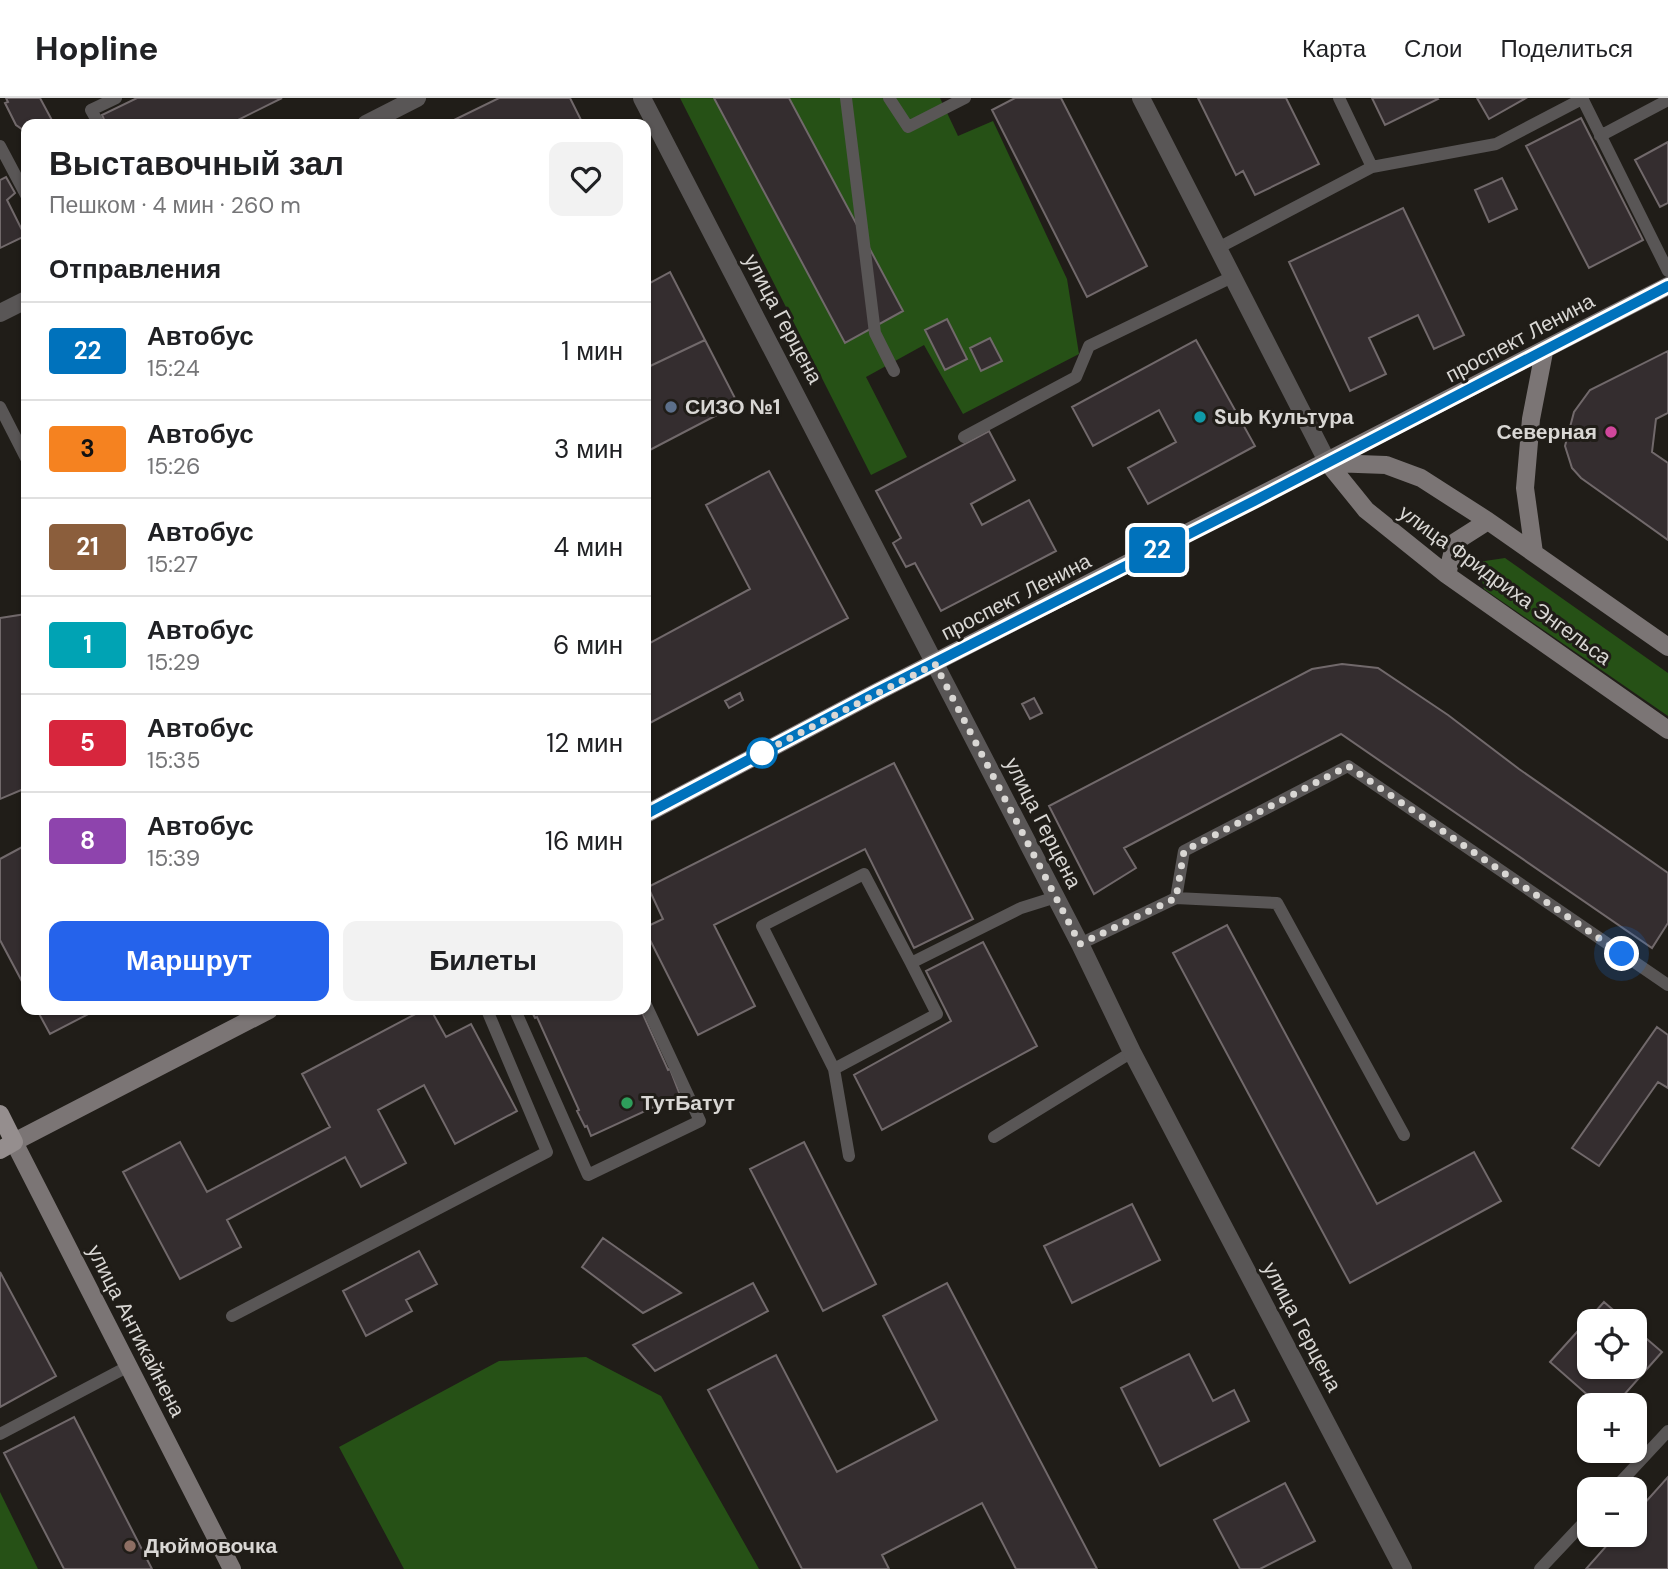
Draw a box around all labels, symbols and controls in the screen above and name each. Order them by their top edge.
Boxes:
text: Hopline [35,27,158,70]
text: Карта [1302,33,1366,64]
text: Слои [1404,33,1462,64]
text: Поделиться [1500,33,1633,64]
text: Выставочный зал [49,142,344,185]
button: heart [549,142,623,216]
text: Пешком · 4 мин · 260 m [49,190,301,220]
street label: улица Герцена [737,249,829,389]
text: Отправления [49,252,221,286]
street label: проспект Ленина [1441,287,1600,389]
text: Автобус [147,319,254,353]
text: 1 мин [561,334,623,368]
text: 22 [74,335,101,366]
text: 15:24 [147,353,200,383]
place label: СИЗО №1 [685,393,780,421]
marker: СИЗО №1 [663,399,679,415]
place label: Sub Культура [1214,403,1354,431]
marker: Sub Культура [1192,409,1208,425]
text: Автобус [147,417,254,451]
place label: Северная [1496,418,1597,446]
marker: Северная [1603,424,1619,440]
text: 3 мин [554,432,623,466]
text: 3 [80,433,95,464]
text: 15:26 [147,451,201,481]
street label: улица Фридриха Энгельса [1393,498,1617,672]
text: Автобус [147,515,254,549]
line badge: 22 [1126,527,1188,573]
text: 4 мин [554,530,623,564]
text: 21 [76,531,99,562]
text: 22 [1143,534,1171,565]
street label: проспект Ленина [936,547,1096,647]
text: 15:27 [147,549,198,579]
text: Автобус [147,613,254,647]
text: 6 мин [553,628,623,662]
text: 1 [83,629,92,660]
text: 15:29 [147,647,200,677]
text: Автобус [147,711,254,745]
text: 12 мин [546,726,623,760]
text: 5 [80,727,95,758]
unlabelled marker [747,738,777,768]
text: 15:35 [147,745,200,775]
street label: улица Герцена [998,753,1088,894]
text: Автобус [147,809,254,843]
text: 16 мин [545,824,623,858]
text: 8 [80,825,95,856]
text: 15:39 [147,843,200,873]
button: Маршрут [49,921,329,1001]
button: Билеты [343,921,623,1001]
your location [1604,936,1639,971]
place label: ТутБатут [641,1089,735,1117]
marker: ТутБатут [619,1095,635,1111]
street label: улица Антикайнена [80,1240,192,1422]
street label: улица Герцена [1256,1257,1348,1397]
map controls [1577,1309,1647,1547]
button: locate [1577,1309,1647,1379]
button: + [1577,1393,1647,1463]
button: − [1577,1477,1647,1547]
place label: Дюймовочка [144,1532,278,1560]
marker: Дюймовочка [122,1538,138,1554]

